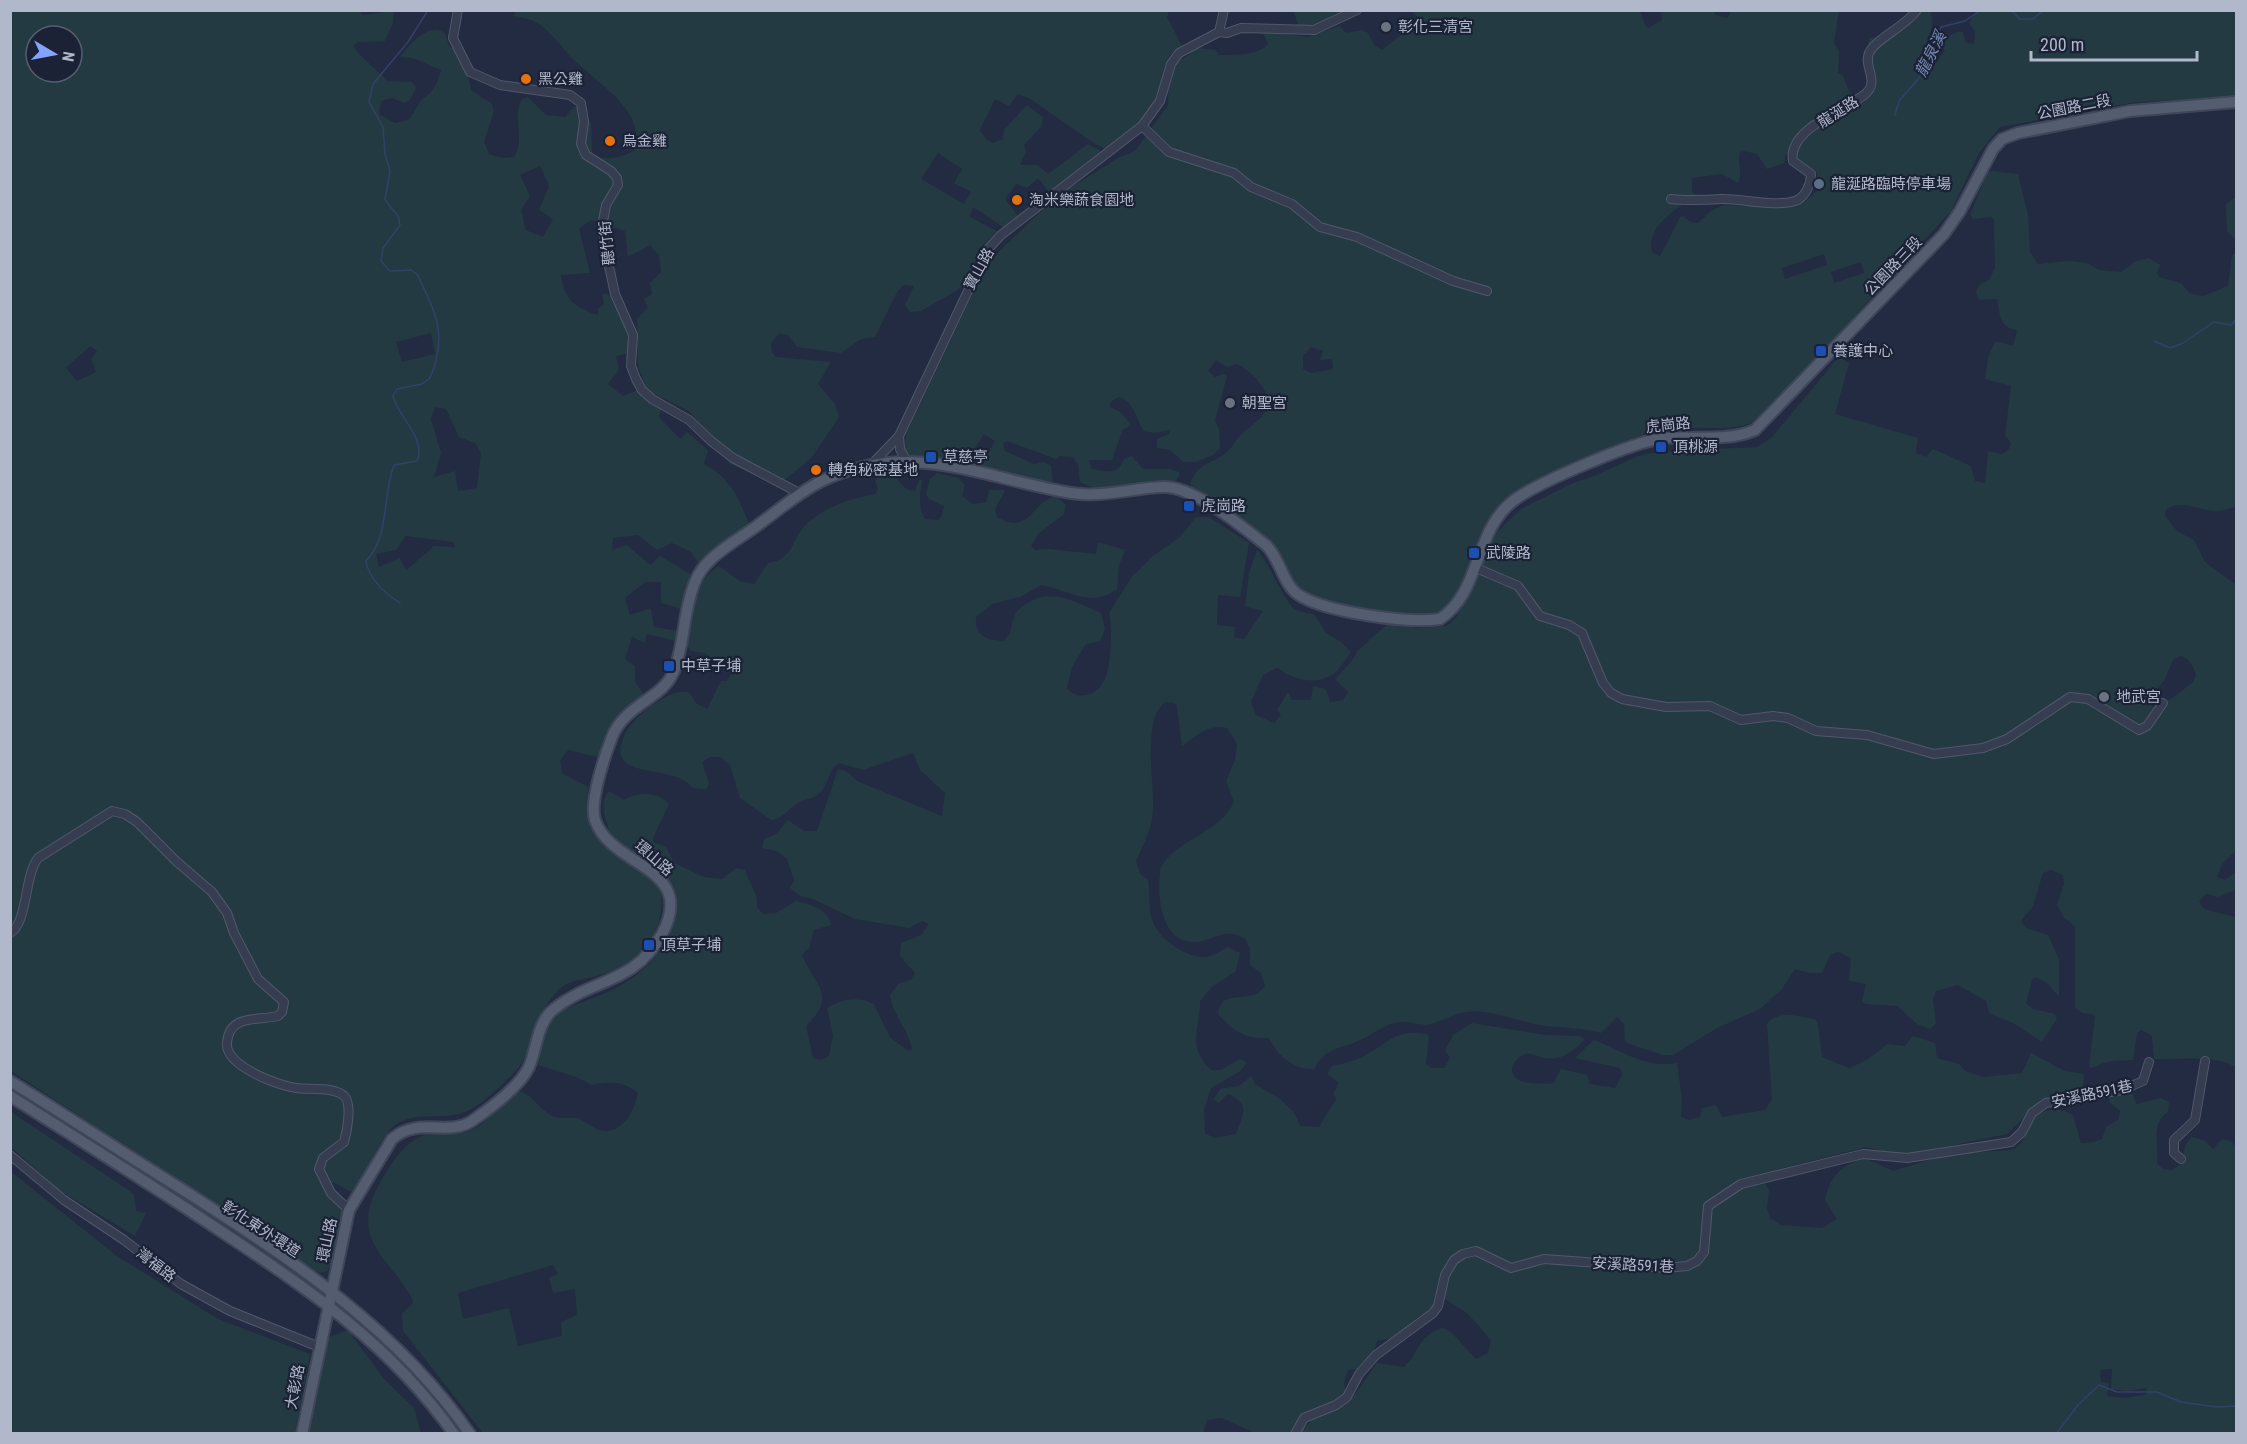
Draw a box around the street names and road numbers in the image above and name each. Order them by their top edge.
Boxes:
street label: 公園路二段 [2035,91,2113,123]
street label: 龍涎路 [1814,92,1862,132]
street label: 聽竹街 [596,220,618,266]
street label: 公園路三段 [1860,233,1926,299]
street label: 寶山路 [960,245,998,293]
street label: 虎崗路 [1645,414,1691,436]
street label: 環山路 [631,836,677,880]
street label: 安溪路591巷 [2050,1077,2134,1111]
street label: 彰化東外環道 [218,1197,304,1261]
street label: 環山路 [314,1216,340,1264]
street label: 灣福路 [133,1244,179,1286]
street label: 安溪路591巷 [1591,1254,1675,1276]
street label: 大彰路 [282,1363,308,1411]

